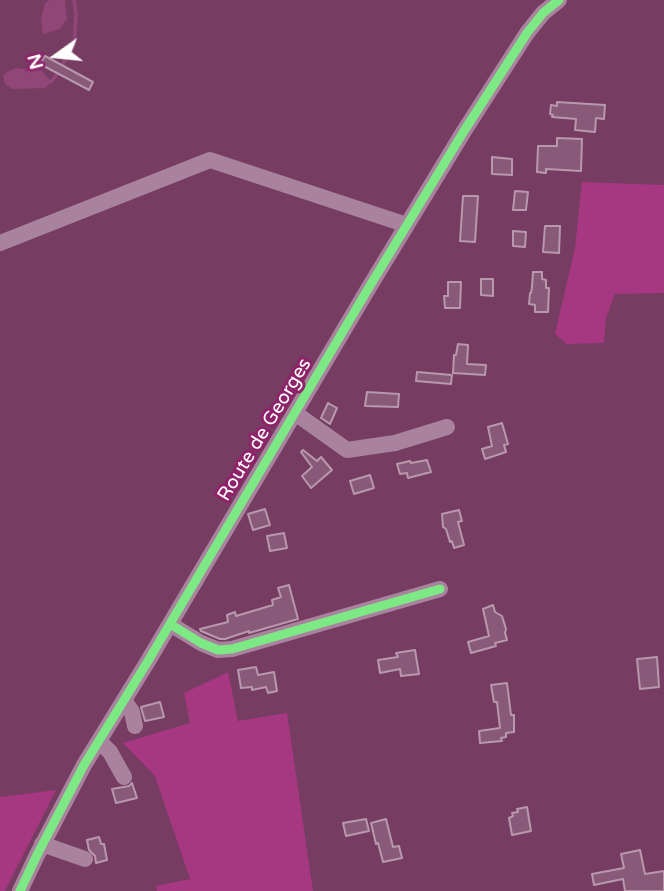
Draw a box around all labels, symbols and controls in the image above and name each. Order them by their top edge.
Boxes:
north arrow [21,21,91,91]
text: N [23,51,48,72]
street label: Route de Georges [213,354,317,506]

